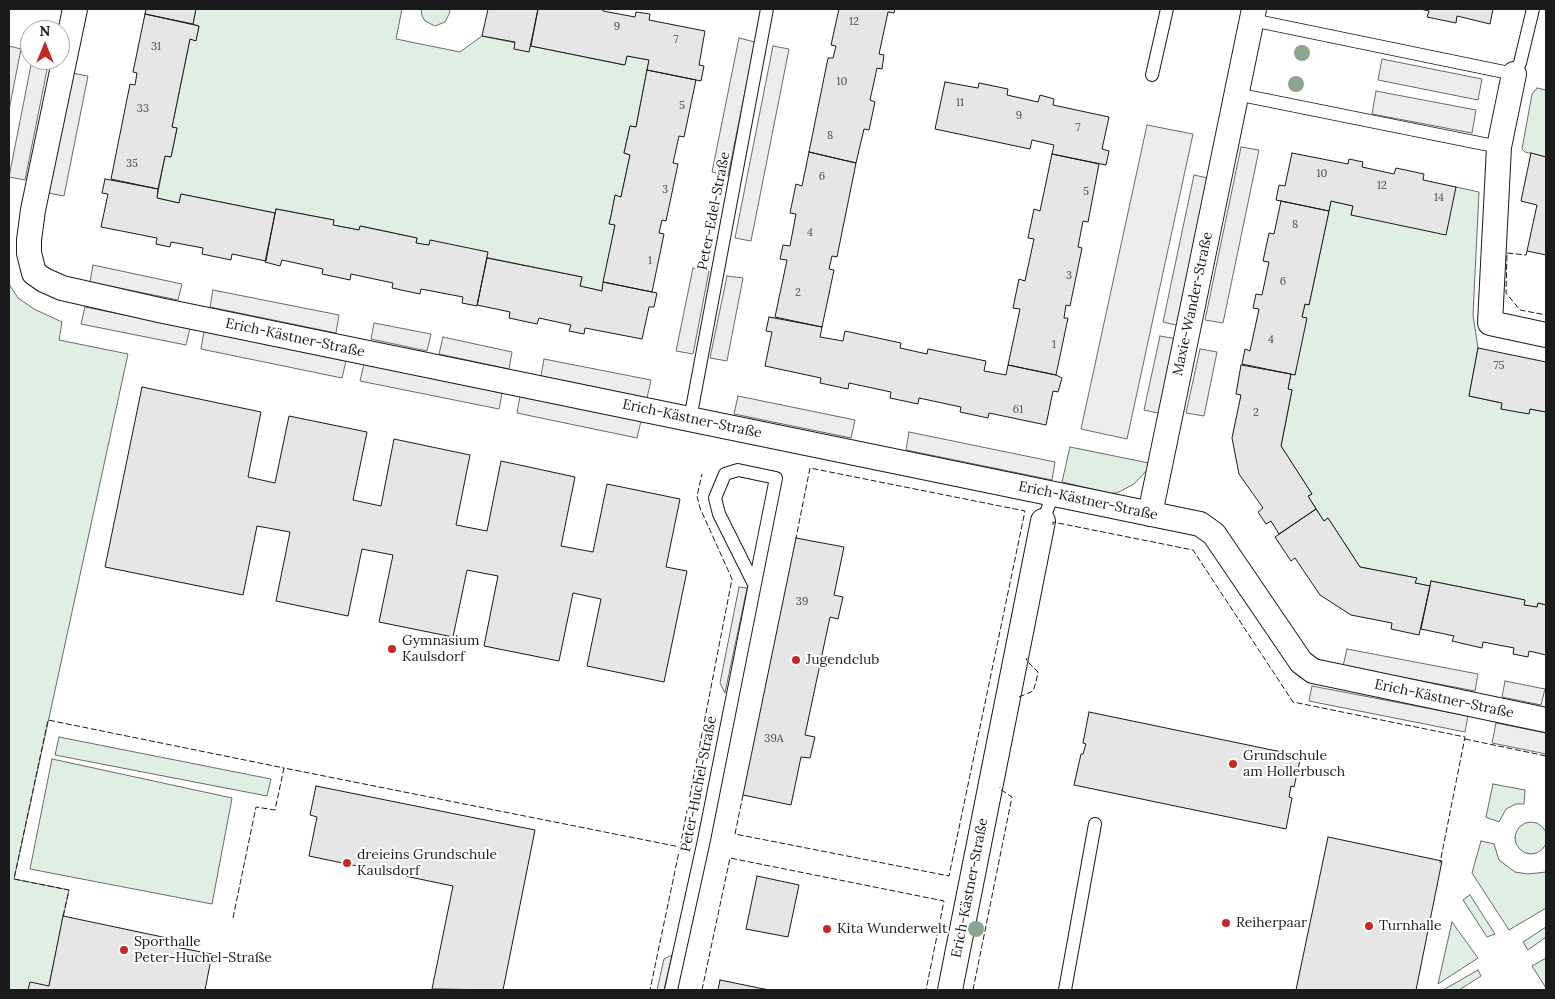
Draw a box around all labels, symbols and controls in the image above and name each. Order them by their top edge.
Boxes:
house number: 12 [849,15,859,29]
north arrow [20,20,70,70]
house number: 9 [614,20,620,34]
text: N [40,22,50,40]
house number: 7 [673,33,679,47]
house number: 31 [151,40,161,54]
house number: 10 [837,75,847,89]
house number: 11 [956,96,964,110]
house number: 5 [679,99,685,113]
house number: 33 [137,102,149,116]
house number: 9 [1016,109,1022,123]
house number: 7 [1075,121,1081,135]
house number: 8 [827,129,833,143]
street label: Peter-Edel-Straße [694,150,734,272]
house number: 35 [126,157,138,171]
house number: 10 [1317,167,1327,181]
house number: 6 [819,170,825,184]
house number: 12 [1377,179,1387,193]
house number: 3 [662,183,668,197]
house number: 5 [1083,185,1089,199]
house number: 14 [1434,191,1444,205]
house number: 8 [1292,218,1298,232]
house number: 4 [807,226,813,240]
street label: Maxie-Wander-Straße [1170,231,1216,377]
house number: 1 [648,254,652,268]
house number: 3 [1066,269,1072,283]
house number: 6 [1280,275,1286,289]
house number: 2 [795,286,801,300]
street label: Erich-Kästner-Straße [224,315,366,361]
house number: 4 [1268,333,1274,347]
house number: 1 [1052,338,1056,352]
house number: 75 [1493,359,1505,373]
street label: Erich-Kästner-Straße [621,396,763,442]
house number: 61 [1013,403,1023,417]
house number: 2 [1253,406,1259,420]
street label: Erich-Kästner-Straße [1017,478,1159,524]
house number: 39 [796,595,808,609]
place label: Gymnasium Kaulsdorf [402,633,480,666]
marker: Gymnasium Kaulsdorf [386,643,398,655]
place label: Jugendclub [806,652,879,668]
marker: Jugendclub [790,654,802,666]
street label: Erich-Kästner-Straße [1373,676,1515,722]
street label: Peter-Huchel-Straße [678,715,720,853]
house number: 39A [764,732,784,746]
place label: Grundschule am Hollerbusch [1243,748,1345,780]
marker: Grundschule am Hollerbusch [1227,758,1239,770]
street label: Erich-Kästner-Straße [948,817,992,959]
place label: dreieins Grundschule Kaulsdorf [357,847,497,880]
marker: dreieins Grundschule Kaulsdorf [341,857,353,869]
place label: Reiherpaar [1236,915,1307,931]
marker: Reiherpaar [1220,917,1232,929]
place label: Turnhalle [1379,918,1441,934]
marker: Turnhalle [1363,920,1375,932]
place label: Kita Wunderwelt [837,921,947,937]
marker: Kita Wunderwelt [821,923,833,935]
place label: Sporthalle Peter-Huchel-Straße [134,934,272,966]
marker: Sporthalle Peter-Huchel-Straße [118,944,130,956]

